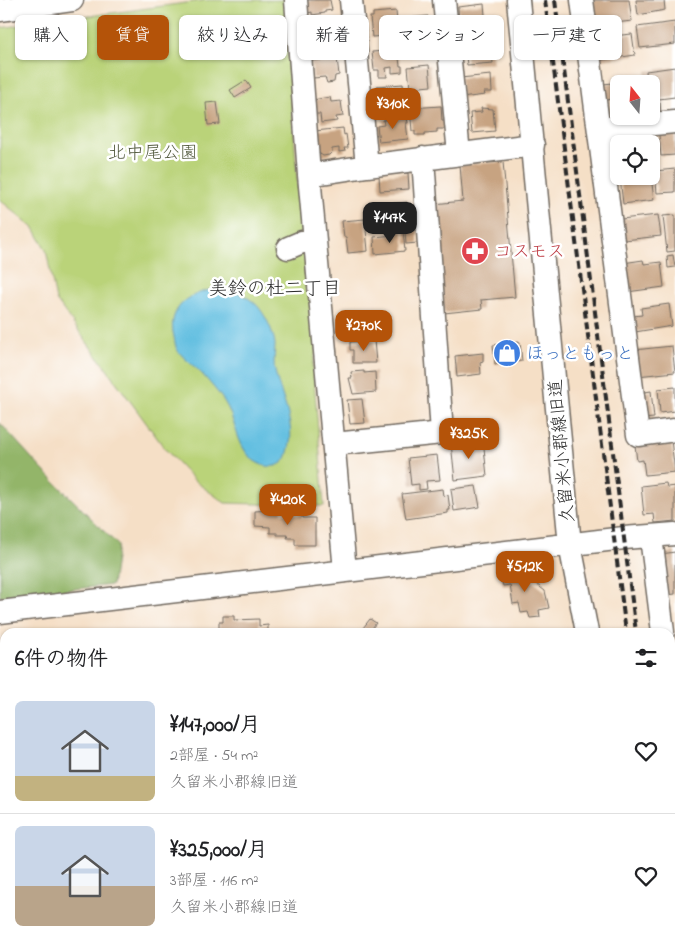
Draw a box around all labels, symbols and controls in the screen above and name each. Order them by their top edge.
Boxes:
chip: 購入 [15,15,87,60]
chip: 賃貸 [97,15,169,60]
chip: 絞り込み [179,15,287,60]
chip: 新着 [297,15,369,60]
chip: マンション [379,15,504,60]
chip: 一戸建て [514,15,622,60]
north arrow [610,75,660,125]
map controls [610,75,660,185]
pin: ¥310K [358,88,428,130]
text: ¥310K [377,92,409,116]
button: locate [610,135,660,185]
park label: 北中尾公園 [108,141,198,167]
pin: ¥147K [355,202,425,244]
text: ¥147K [374,206,406,230]
pharmacy icon: コスモス [460,236,490,266]
place label: コスモス [494,240,565,266]
district label: 美鈴の杜二丁目 [208,276,342,303]
pin: ¥270K [329,310,399,352]
text: ¥270K [346,314,382,338]
shop icon: ほっともっと [492,338,522,368]
place label: ほっともっと [526,342,634,368]
street label: 久留米小郡線旧道 [544,378,582,524]
pin: ¥325K [434,418,504,460]
text: ¥325K [450,422,488,446]
pin: ¥420K [253,484,323,526]
text: ¥420K [270,488,306,512]
pin: ¥512K [490,550,560,593]
text: ¥512K [507,555,543,579]
icon: filters [632,644,660,672]
text: 6件の物件 [15,645,108,675]
text: ¥147,000/月 [170,711,261,741]
icon: home [55,721,115,781]
icon: heart [632,737,660,765]
text: 2部屋 · 54 m² [170,744,258,768]
text: 久留米小郡線旧道 [170,771,298,795]
text: ¥325,000/月 [170,836,268,866]
icon: home [55,846,115,906]
icon: heart [632,862,660,890]
text: 3部屋 · 116 m² [170,869,258,893]
text: 久留米小郡線旧道 [170,896,298,920]

